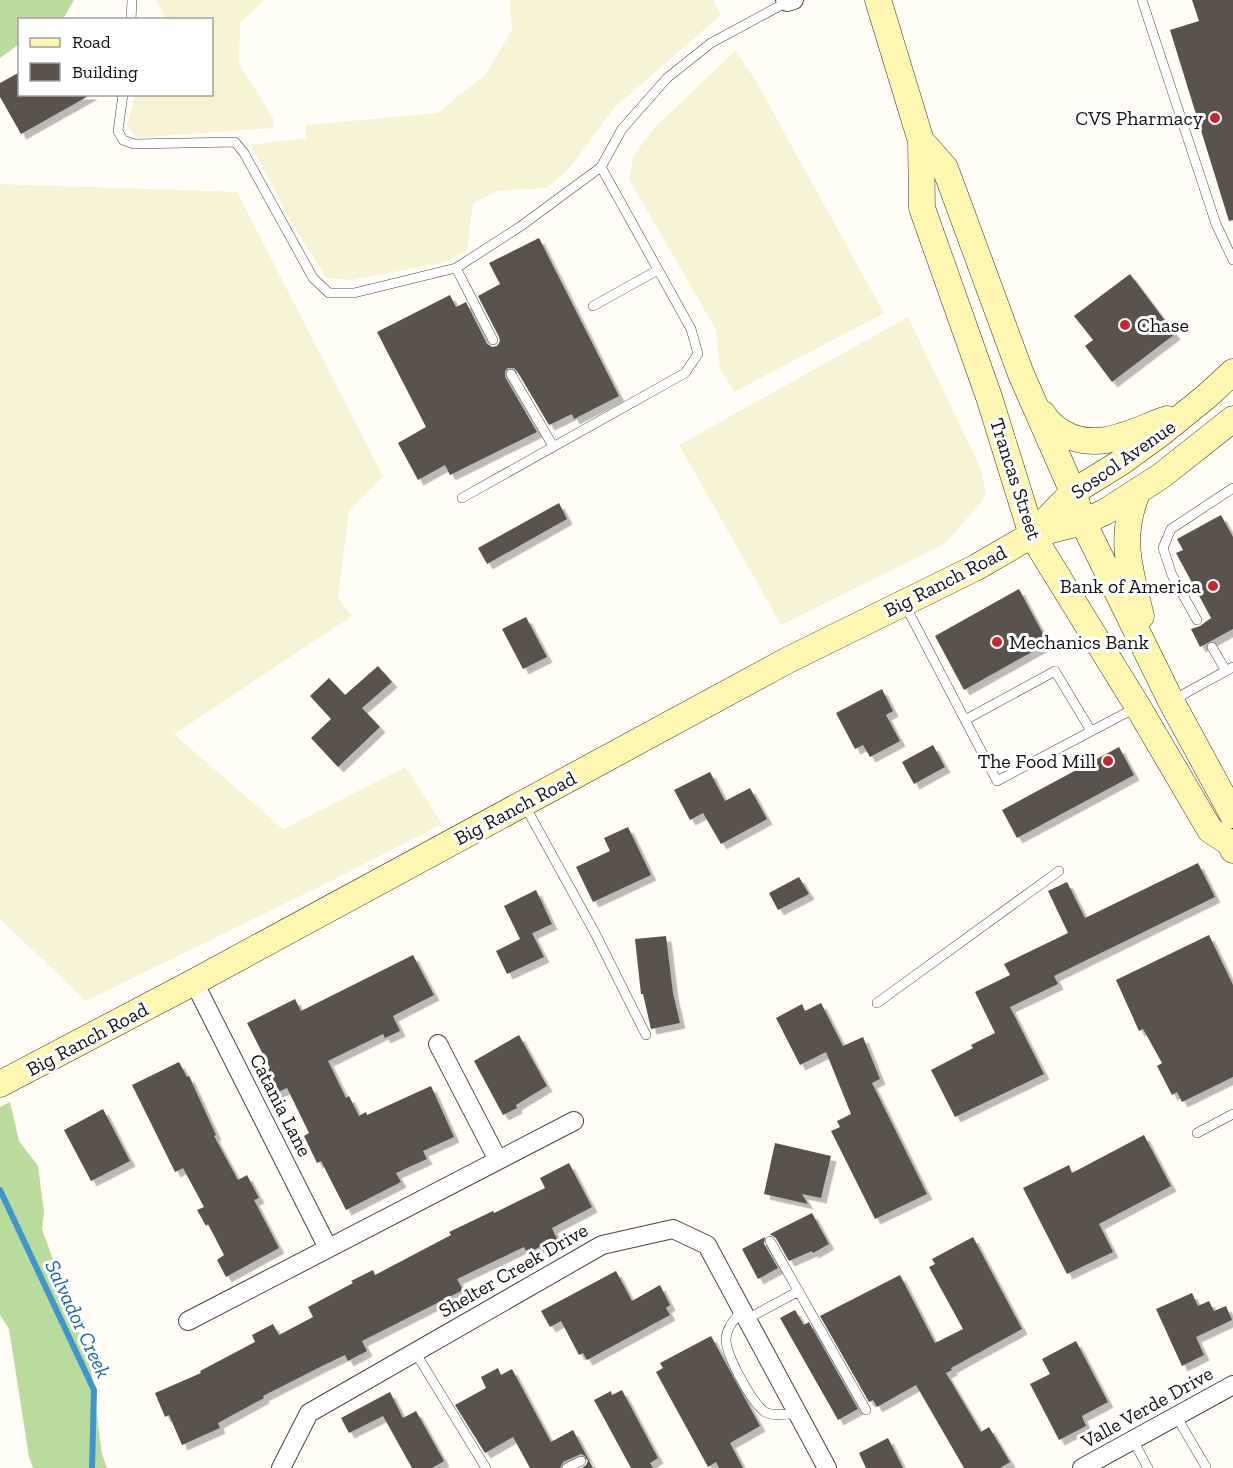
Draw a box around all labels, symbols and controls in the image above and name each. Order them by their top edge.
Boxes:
legend [18,18,213,96]
text: Road [72,31,111,53]
text: Building [72,61,138,83]
place label: CVS Pharmacy [1075,106,1204,130]
marker: CVS Pharmacy [1208,111,1222,125]
place label: Chase [1137,313,1189,337]
marker: Chase [1118,318,1132,332]
street label: Soscol Avenue [1066,414,1180,504]
street label: Trancas Street [985,415,1047,543]
street label: Big Ranch Road [880,540,1010,622]
place label: Bank of America [1060,574,1201,598]
marker: Bank of America [1206,579,1220,593]
place label: Mechanics Bank [1009,630,1149,654]
marker: Mechanics Bank [990,635,1004,649]
place label: The Food Mill [978,749,1096,773]
marker: The Food Mill [1101,754,1115,768]
street label: Big Ranch Road [450,766,580,850]
street label: Big Ranch Road [22,997,152,1081]
street label: Catania Lane [245,1050,317,1160]
street label: Shelter Creek Drive [434,1218,592,1322]
water label: Salvador Creek [40,1256,117,1382]
street label: Valle Verde Drive [1076,1361,1217,1454]

